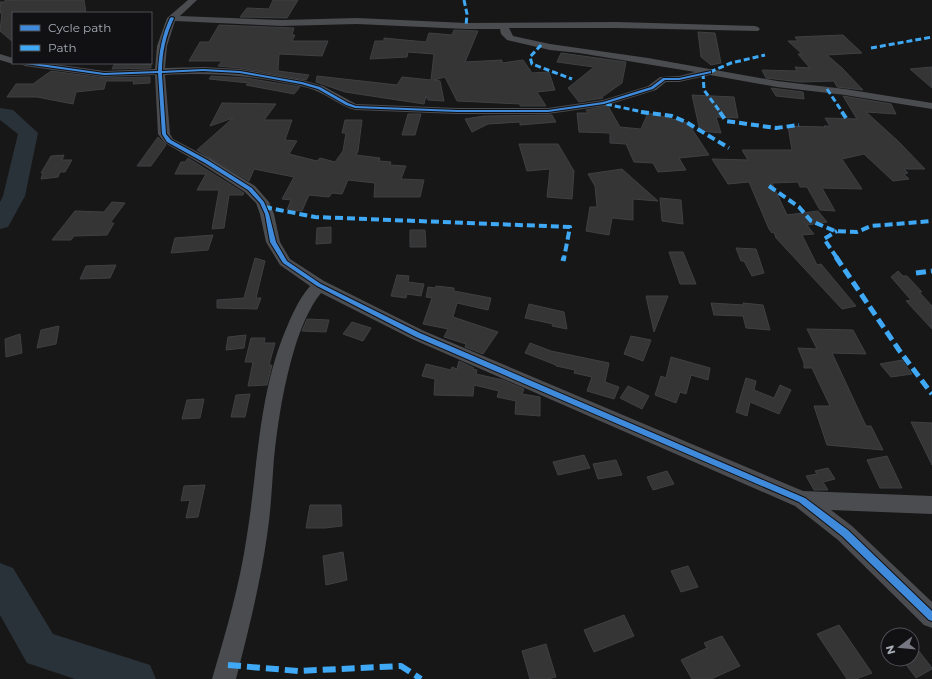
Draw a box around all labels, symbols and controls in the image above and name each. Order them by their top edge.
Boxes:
legend [12,12,152,64]
text: Cycle path [48,20,111,35]
text: Path [48,40,77,55]
north arrow [880,627,920,667]
text: N [882,644,898,656]

